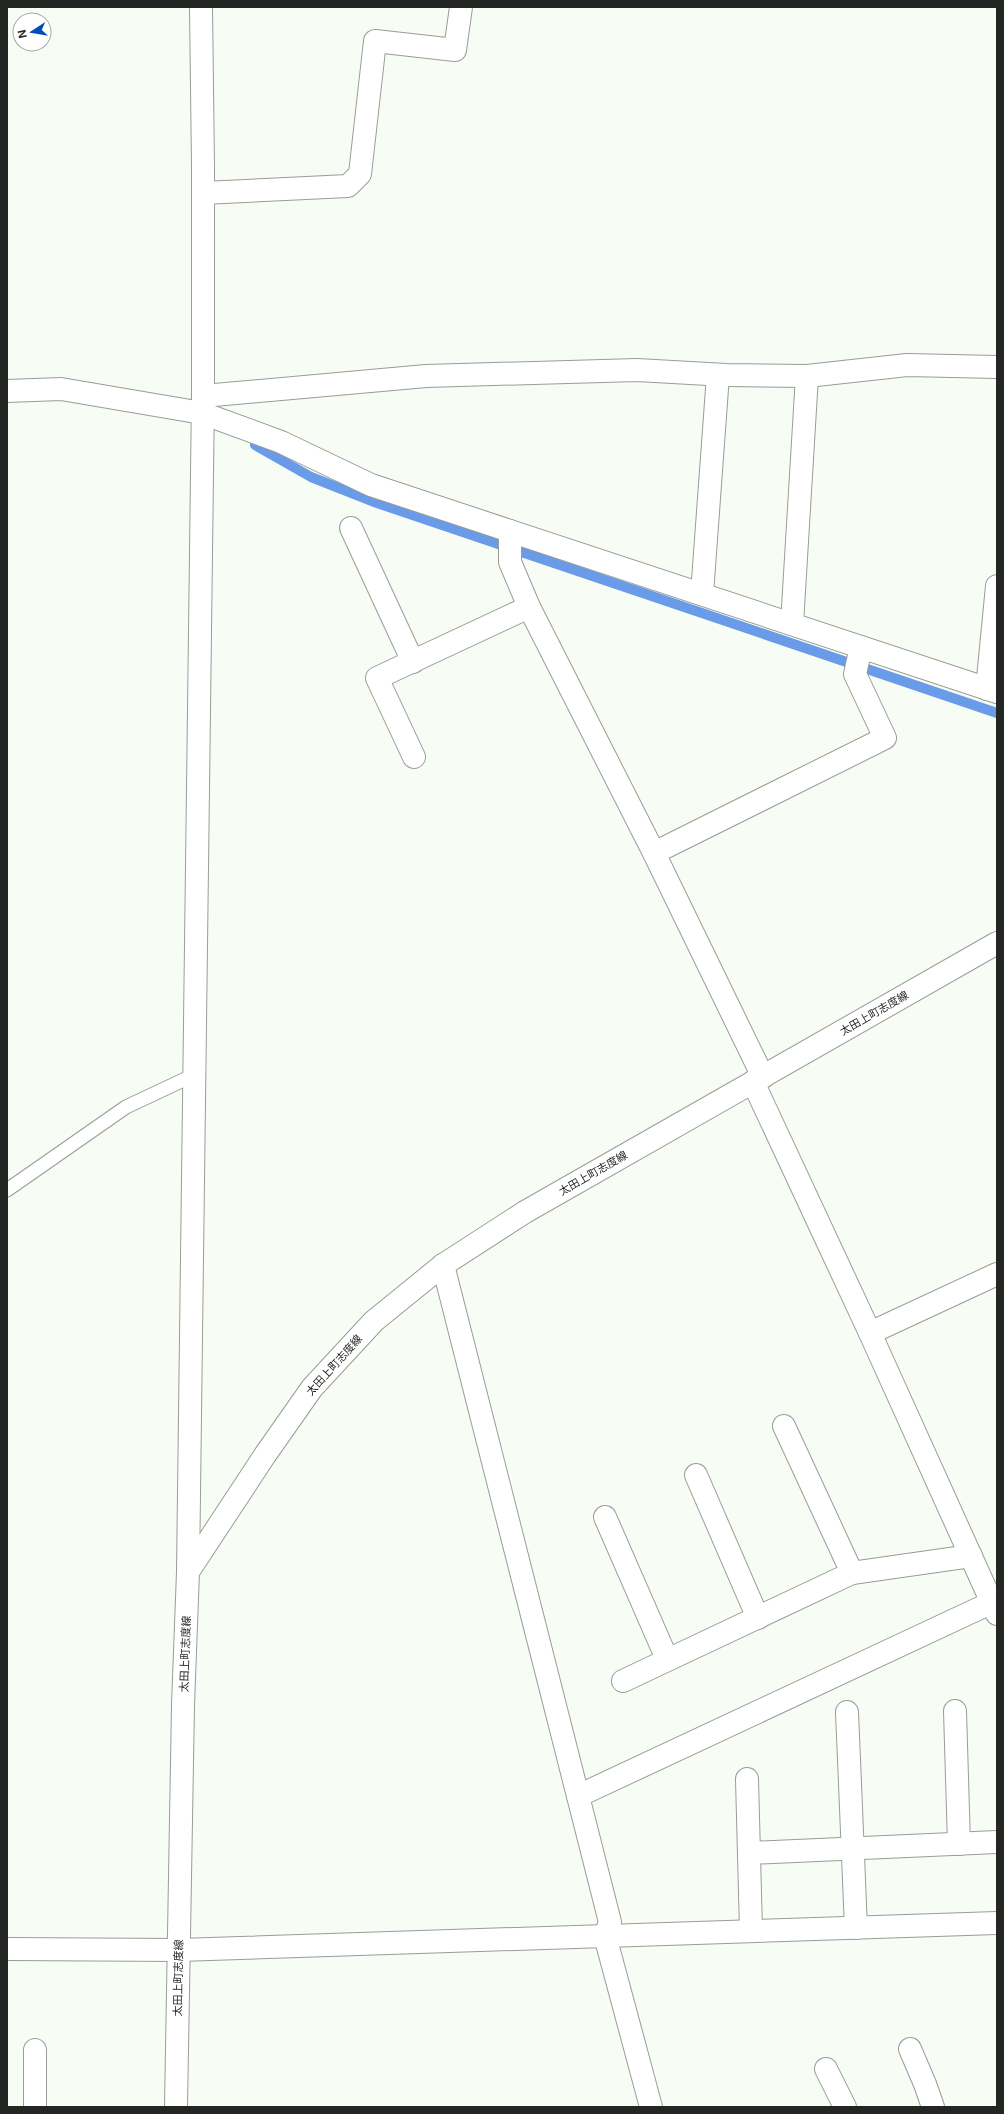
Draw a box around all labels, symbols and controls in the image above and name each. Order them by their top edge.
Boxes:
north arrow [12,12,52,52]
text: N [14,29,30,40]
street label: 太田上町志度線 [837,988,911,1038]
street label: 太田上町志度線 [556,1148,630,1198]
street label: 太田上町志度線 [303,1332,365,1398]
street label: 太田上町志度線 [177,1615,193,1693]
street label: 太田上町志度線 [170,1939,186,2017]

